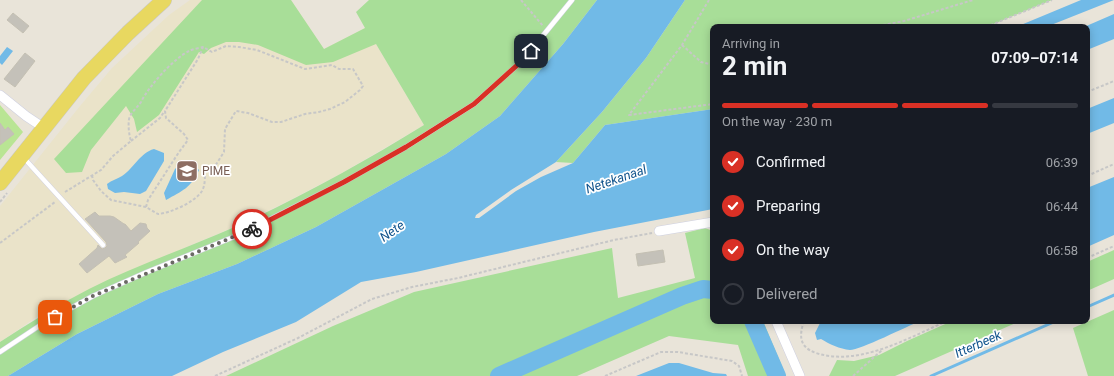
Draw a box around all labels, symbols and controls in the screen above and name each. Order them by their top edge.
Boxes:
pin [514,34,548,68]
text: Arriving in [722,36,780,51]
icon: home [520,40,542,62]
text: 07:09–07:14 [991,49,1078,67]
text: 2 min [722,51,787,81]
text: On the way · 230 m [722,114,832,129]
icon: check [722,151,744,173]
text: Confirmed [756,153,826,171]
text: 06:39 [1046,155,1078,170]
school or university icon: PIME [174,158,200,184]
water label: Netekanaal [584,161,649,196]
place label: PIME [202,164,230,178]
icon: check [722,195,744,217]
text: Preparing [756,197,820,215]
text: 06:44 [1046,199,1078,214]
courier [232,209,272,249]
water label: Nete [377,217,407,245]
icon: bike [241,218,263,240]
icon: check [722,239,744,261]
text: On the way [756,241,830,259]
text: 06:58 [1046,243,1078,258]
text: Delivered [756,285,818,303]
pin [38,300,72,334]
icon: bag [44,306,66,328]
water label: Itterbeek [952,327,1004,361]

